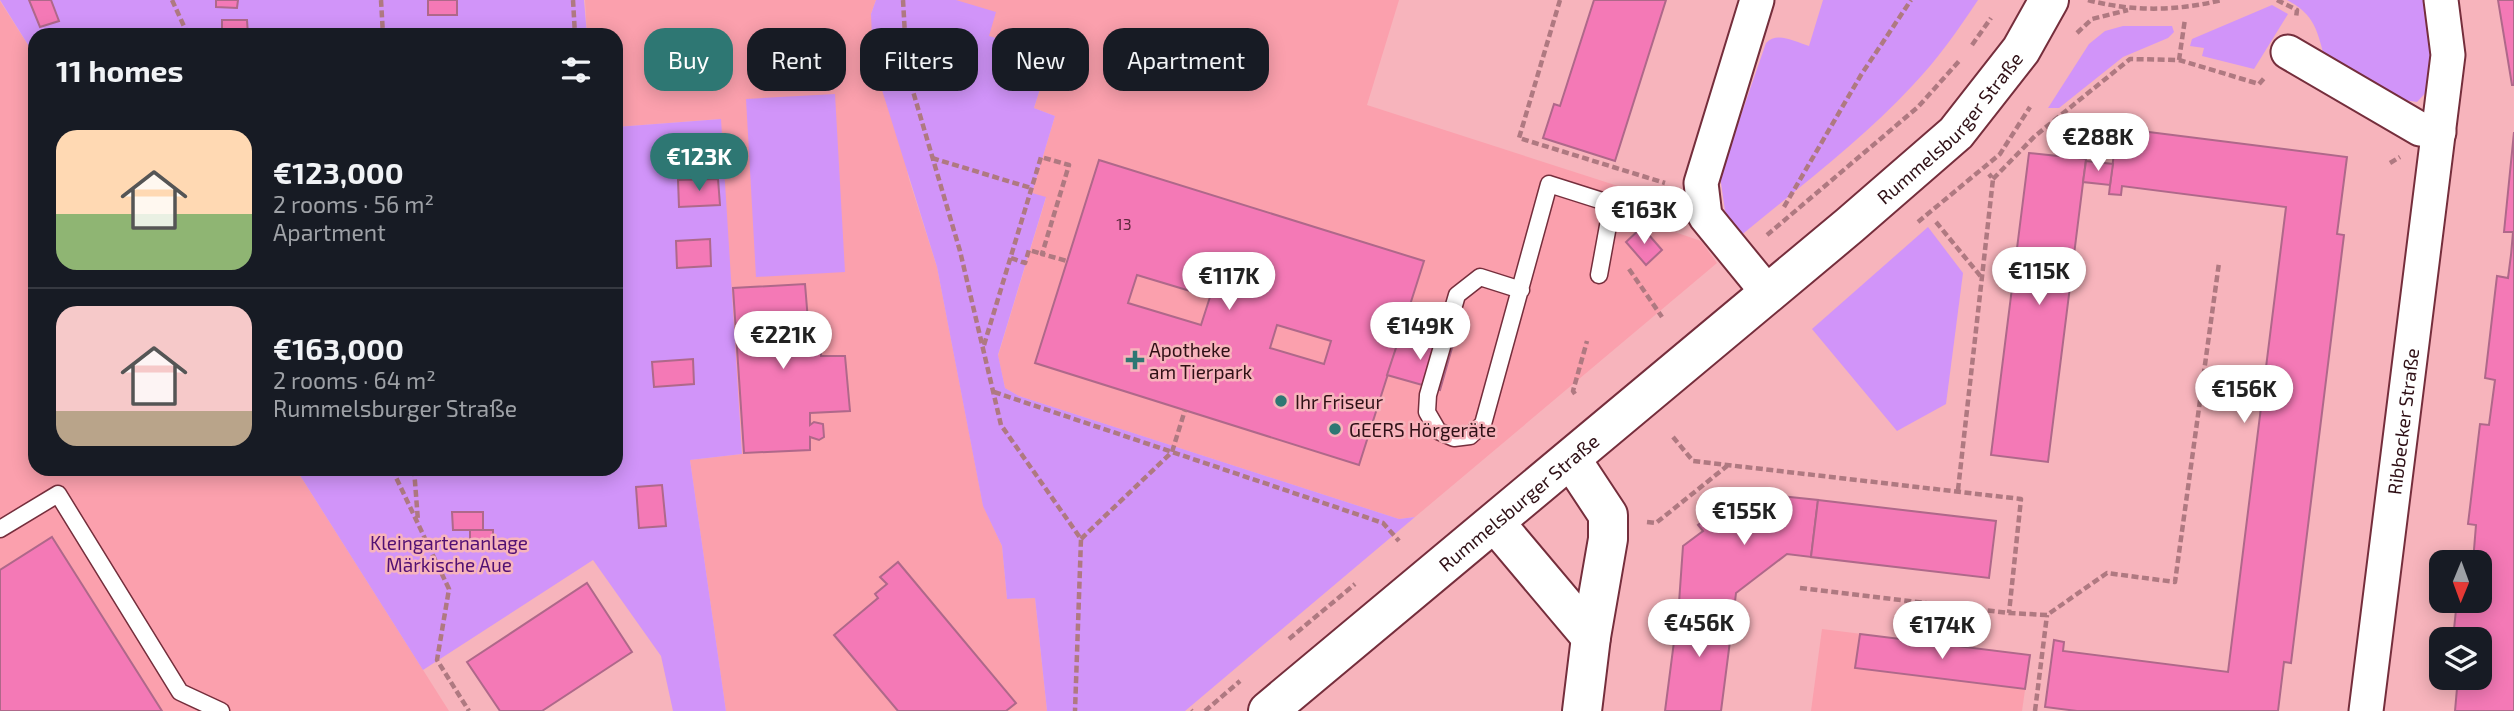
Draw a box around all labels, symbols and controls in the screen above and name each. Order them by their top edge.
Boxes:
chip: Buy [644,28,733,91]
chip: Rent [747,28,846,91]
chip: Filters [860,28,978,91]
chip: New [992,28,1089,91]
chip: Apartment [1103,28,1269,91]
street label: Rummelsburger Straße [1872,47,2027,208]
icon: filters [557,51,595,89]
text: 11 homes [56,52,183,88]
pin: €288K [2049,114,2147,173]
text: €288K [2062,122,2134,150]
pin: €123K [650,134,748,193]
text: €123K [666,142,732,170]
text: €123,000 [273,154,404,190]
icon: home [112,158,196,242]
pin: €163K [1595,187,1693,246]
text: 2 rooms · 56 m² [273,190,434,218]
text: €163K [1611,195,1677,223]
house number: 13 [1116,214,1132,233]
text: Apartment [273,218,386,246]
pin: €115K [1990,247,2088,307]
pin: €117K [1180,252,1278,312]
text: €115K [2008,256,2070,284]
text: €117K [1198,261,1260,289]
pin: €149K [1371,302,1469,362]
text: €149K [1386,311,1454,339]
pin: €221K [734,312,832,371]
text: €221K [750,320,816,348]
text: €163,000 [273,330,404,366]
icon: home [112,334,196,418]
place label: Apotheke am Tierpark [1149,338,1253,383]
street label: Ribbecker Straße [2382,347,2423,496]
marker: Apotheke am Tierpark [1127,352,1143,368]
text: 2 rooms · 64 m² [273,366,436,394]
pin: €156K [2195,366,2293,425]
text: €156K [2211,374,2277,402]
place label: Ihr Friseur [1295,390,1383,413]
marker: Ihr Friseur [1273,393,1289,409]
text: Rummelsburger Straße [273,394,517,422]
place label: GEERS Hörgeräte [1349,418,1496,441]
marker: GEERS Hörgeräte [1327,421,1343,437]
street label: Rummelsburger Straße [1433,429,1603,576]
pin: €155K [1695,488,1793,547]
text: €155K [1712,496,1776,524]
park label: Kleingartenanlage Märkische Aue [370,531,528,576]
north arrow [2429,550,2492,612]
map controls [2429,550,2492,690]
pin: €456K [1650,600,1748,659]
pin: €174K [1893,602,1991,661]
text: €456K [1664,608,1734,636]
text: €174K [1909,610,1975,638]
button: layers [2429,627,2492,690]

